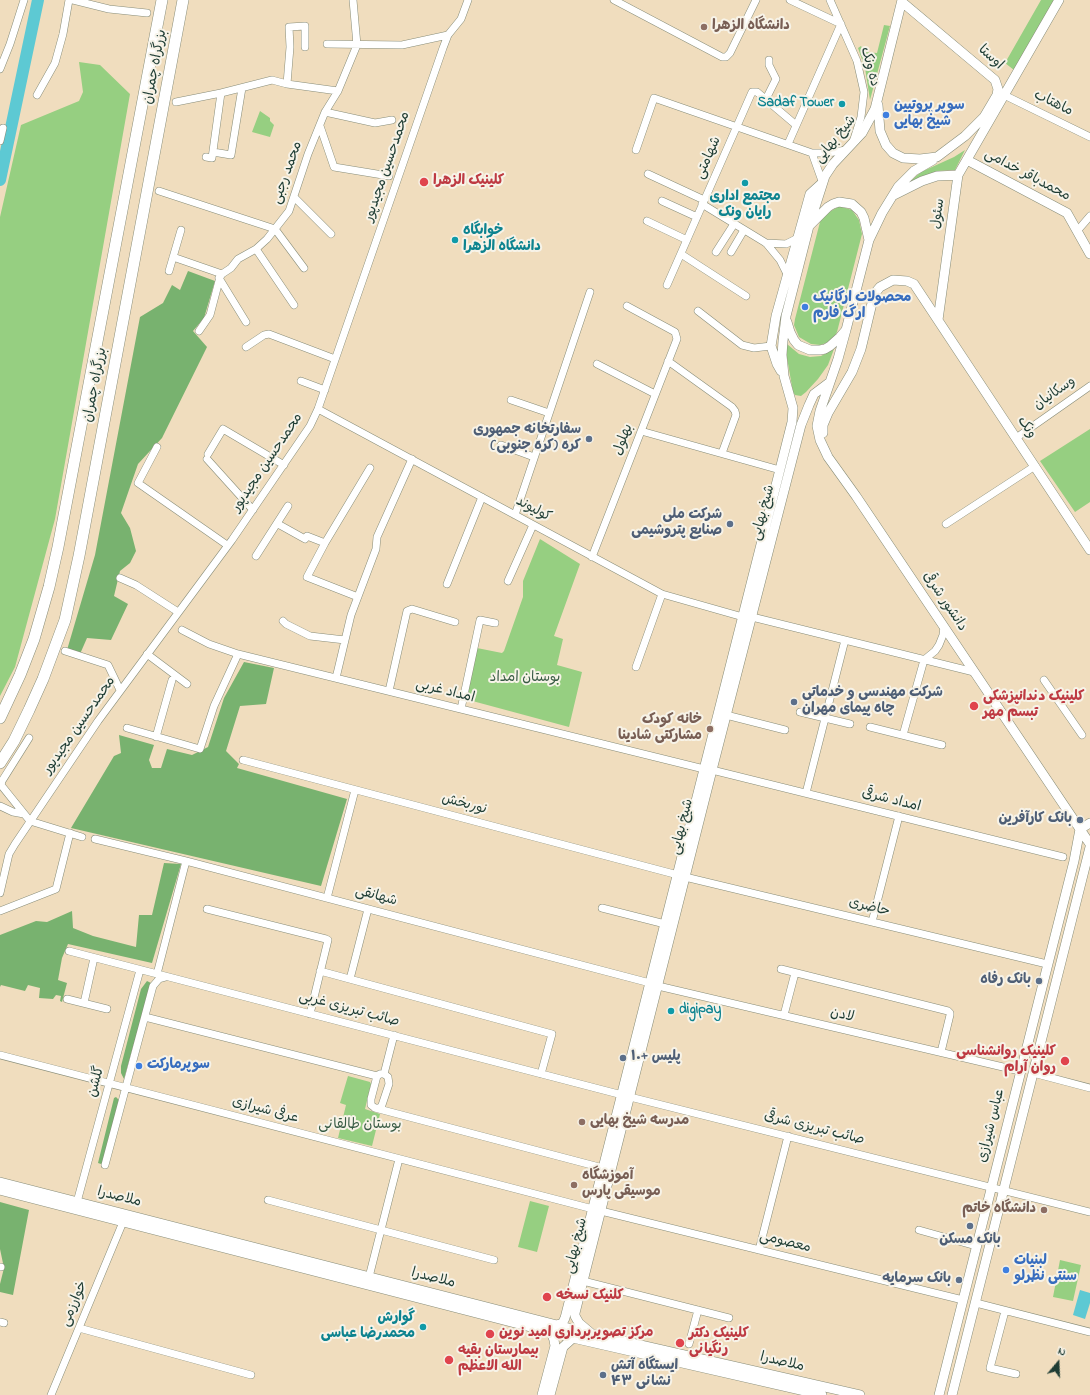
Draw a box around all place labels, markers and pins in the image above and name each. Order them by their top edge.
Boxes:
place label: دانشگاه الزهرا [712,19,790,35]
marker: دانشگاه الزهرا [699,22,709,32]
place label: Sadaf Tower [757,96,834,112]
marker: Sadaf Tower [837,99,847,109]
place label: سوپر پروتیین شیخ بهایی [894,99,965,132]
marker: سوپر پروتیین شیخ بهایی [881,110,891,120]
place label: کلینیک الزهرا [433,174,504,190]
marker: کلینیک الزهرا [418,176,430,188]
marker: مجتمع اداری رایان ونک [740,178,750,188]
place label: مجتمع اداری رایان ونک [709,190,781,222]
place label: خوابگاه دانشگاه الزهرا [463,224,541,256]
marker: خوابگاه دانشگاه الزهرا [450,235,460,245]
place label: محصولات ارگانیک ارگ فارم [813,291,911,324]
marker: محصولات ارگانیک ارگ فارم [800,302,810,312]
place label: سفارتخانه جمهوری کره (کره جنوبی) [473,423,581,456]
marker: سفارتخانه جمهوری کره (کره جنوبی) [584,434,594,444]
place label: شرکت ملی صنایع پتروشیمی [631,508,722,540]
marker: شرکت ملی صنایع پتروشیمی [725,519,735,529]
place label: شرکت مهندسی و خدماتی چاه پیمای مهران [802,686,943,718]
place label: کلینیک دندانپزشکی تبسم مهر [983,690,1085,722]
marker: شرکت مهندسی و خدماتی چاه پیمای مهران [789,697,799,707]
marker: کلینیک دندانپزشکی تبسم مهر [968,700,980,712]
place label: خانه کودک مشارکتی شادینا [618,713,702,746]
marker: خانه کودک مشارکتی شادینا [705,724,715,734]
place label: بانک کارآفرین [999,812,1072,828]
marker: بانک کارآفرین [1075,815,1085,825]
place label: بانک رفاه [980,973,1031,989]
marker: بانک رفاه [1034,976,1044,986]
place label: digipay [679,1003,721,1019]
marker: digipay [666,1006,676,1016]
place label: کلینیک روانشناسی روان آرام [956,1045,1056,1078]
place label: پلیس +۱۰ [631,1050,681,1066]
marker: پلیس +۱۰ [618,1053,628,1063]
marker: کلینیک روانشناسی روان آرام [1059,1055,1071,1067]
place label: سوپرمارکت [147,1058,210,1074]
marker: سوپرمارکت [134,1061,144,1071]
place label: مدرسه شیخ بهایی [590,1114,689,1130]
marker: مدرسه شیخ بهایی [577,1117,587,1127]
place label: آموزشگاه موسیقی پارس [582,1169,661,1202]
marker: آموزشگاه موسیقی پارس [569,1180,579,1190]
place label: دانشگاه خاتم [962,1202,1036,1218]
marker: دانشگاه خاتم [1039,1205,1049,1215]
marker: بانک مسکن [965,1221,975,1231]
place label: بانک مسکن [939,1233,1001,1249]
place label: لبنیات سنتی نظرلو [1014,1254,1077,1286]
marker: لبنیات سنتی نظرلو [1001,1265,1011,1275]
place label: بانک سرمایه [882,1272,951,1288]
marker: بانک سرمایه [954,1275,964,1285]
place label: کلنیک نسخه [556,1289,624,1305]
marker: کلنیک نسخه [541,1291,553,1303]
place label: گوارش محمدرضا عباسی [321,1311,415,1344]
marker: گوارش محمدرضا عباسی [418,1322,428,1332]
place label: مرکز تصویربرداری امید نوین [499,1326,653,1342]
place label: کلینیک دکتر رنگیانی [689,1327,749,1360]
marker: مرکز تصویربرداری امید نوین [484,1328,496,1340]
marker: کلینیک دکتر رنگیانی [674,1337,686,1349]
place label: بیمارستان بقیه الله الاعظم [458,1344,539,1376]
marker: بیمارستان بقیه الله الاعظم [443,1354,455,1366]
place label: ایستگاه آتش نشانی ۴۳ [611,1359,678,1392]
marker: ایستگاه آتش نشانی ۴۳ [598,1370,608,1380]

